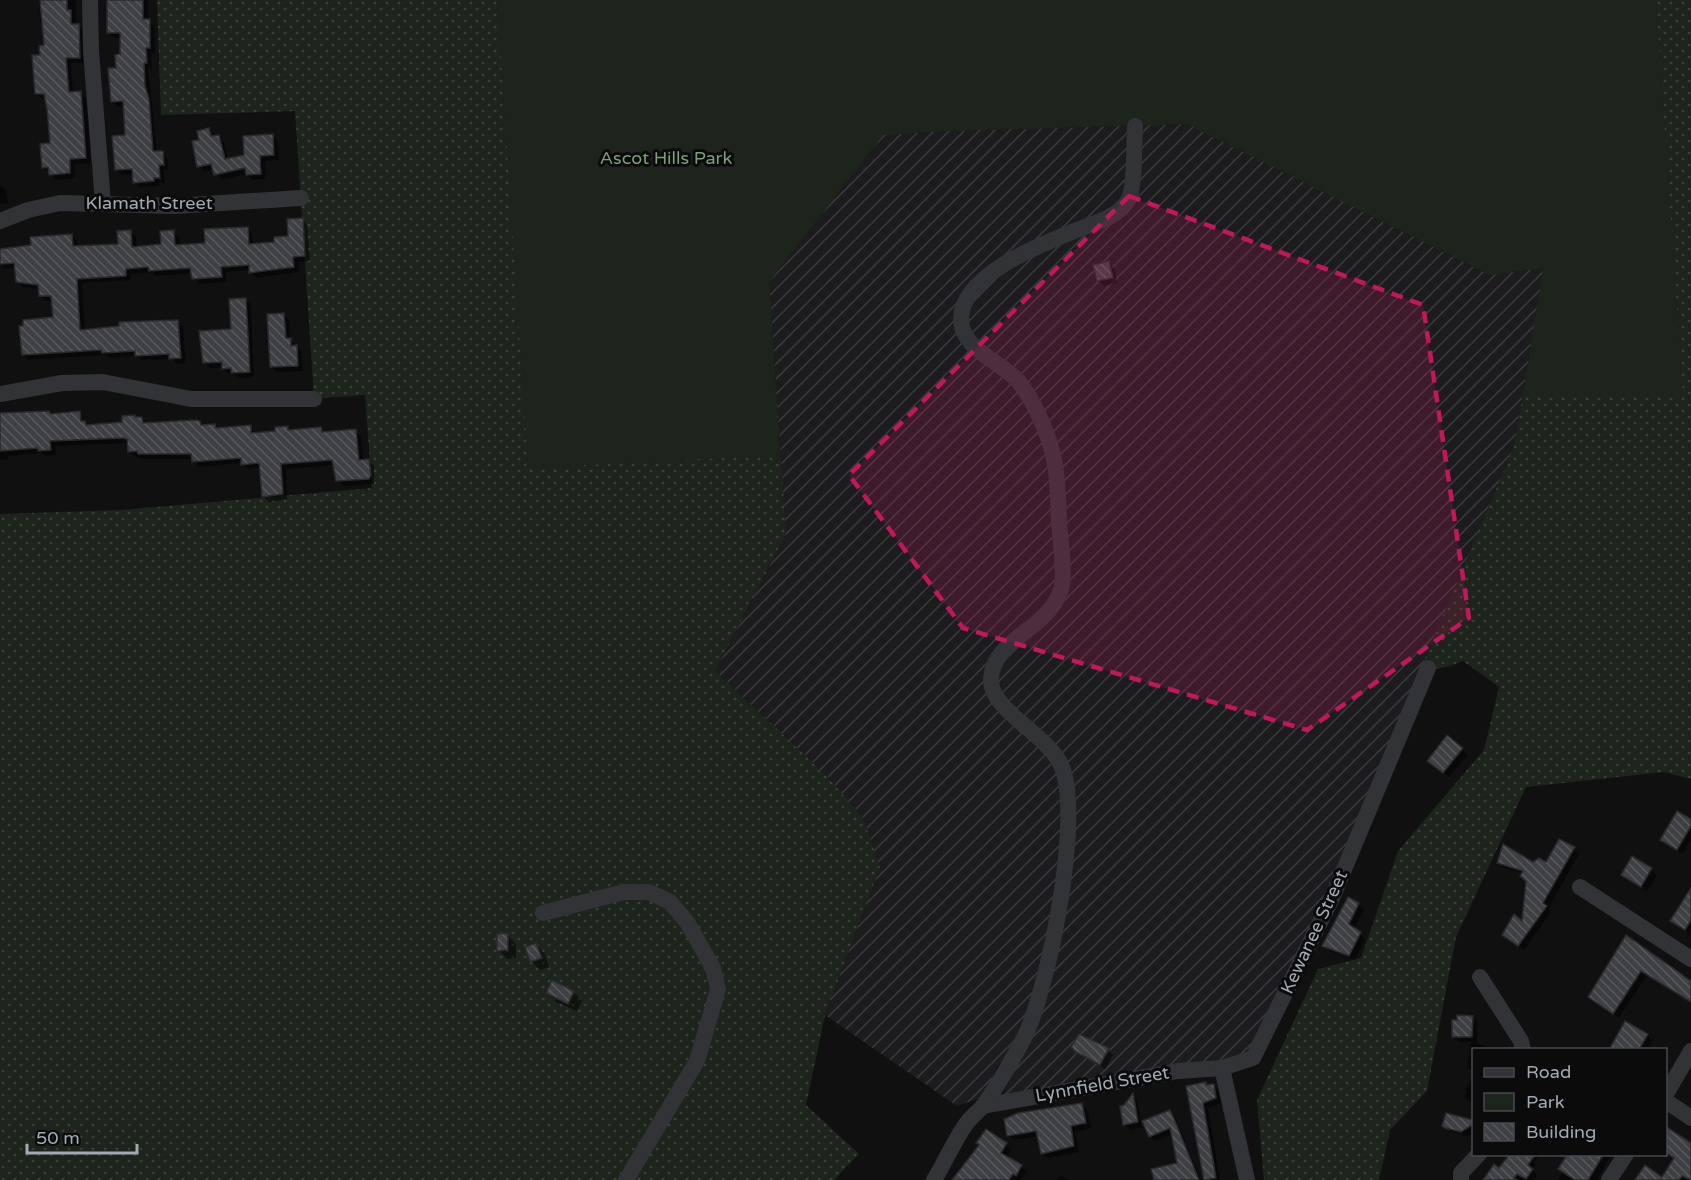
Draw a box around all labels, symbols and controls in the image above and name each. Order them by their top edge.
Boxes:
park label: Ascot Hills Park [600,147,733,169]
street label: Klamath Street [85,192,213,214]
street label: Kewanee Street [1276,867,1352,997]
legend [1472,1048,1667,1156]
street label: Lynnfield Street [1033,1061,1171,1107]
text: Road [1526,1061,1571,1083]
text: Park [1526,1091,1565,1113]
scale bar [27,1117,136,1155]
text: Building [1526,1121,1596,1143]
text: 50 m [36,1127,80,1149]

